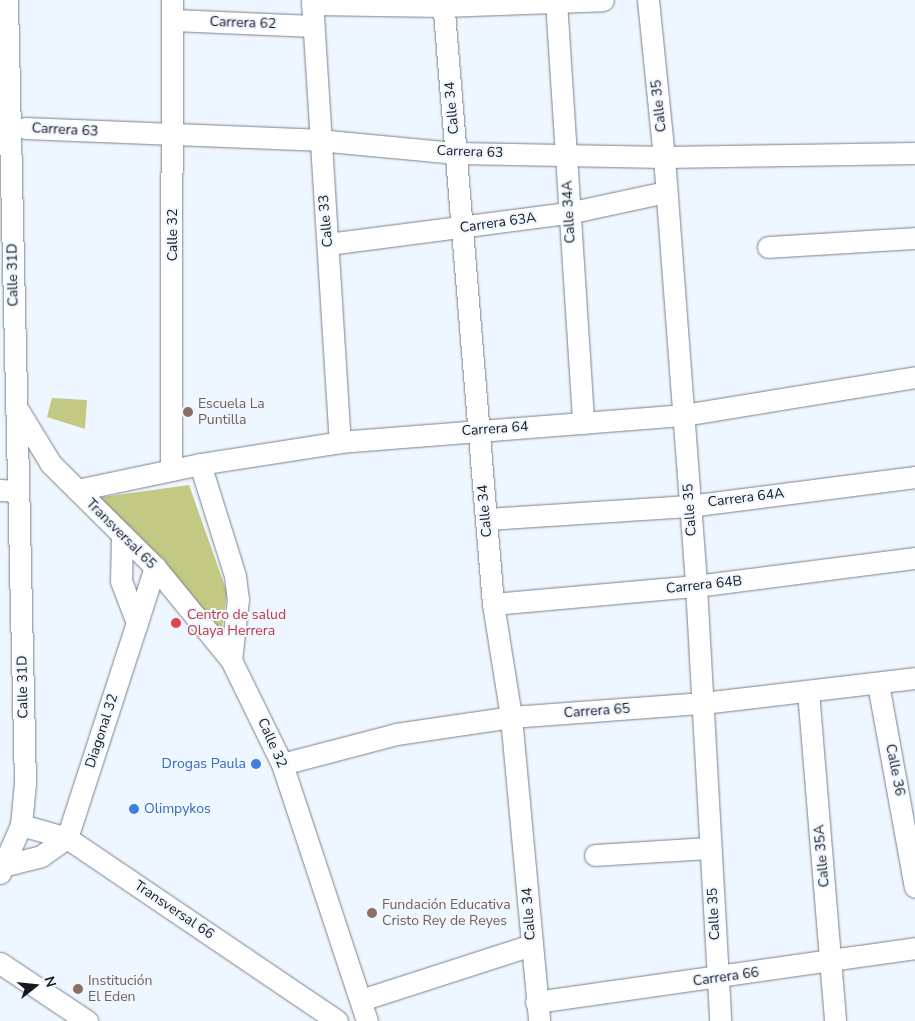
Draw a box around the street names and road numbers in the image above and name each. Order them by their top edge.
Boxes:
street label: Carrera 62 [209,13,277,33]
street label: Calle 35 [648,79,670,133]
street label: Calle 34 [441,81,463,135]
street label: Carrera 63 [31,120,99,140]
street label: Carrera 63 [436,142,504,162]
street label: Calle 34A [559,180,579,244]
street label: Calle 33 [315,194,337,248]
street label: Calle 32 [165,209,181,261]
street label: Carrera 63A [459,209,537,237]
street label: Calle 31D [4,243,22,307]
street label: Carrera 64 [461,418,529,440]
street label: Calle 35 [680,483,700,537]
street label: Calle 34 [474,484,496,538]
street label: Carrera 64A [707,485,785,511]
street label: Transversal 65 [82,495,160,573]
street label: Carrera 64B [665,573,743,597]
street label: Calle 31D [14,655,32,719]
street label: Diagonal 32 [82,692,122,770]
street label: Carrera 65 [563,700,631,722]
street label: Calle 32 [254,716,290,770]
street label: Calle 36 [882,743,908,797]
street label: Calle 35A [811,824,833,888]
street label: Transversal 66 [131,877,217,943]
street label: Calle 34 [519,887,539,941]
street label: Calle 35 [704,887,724,941]
street label: Carrera 66 [692,964,760,990]

